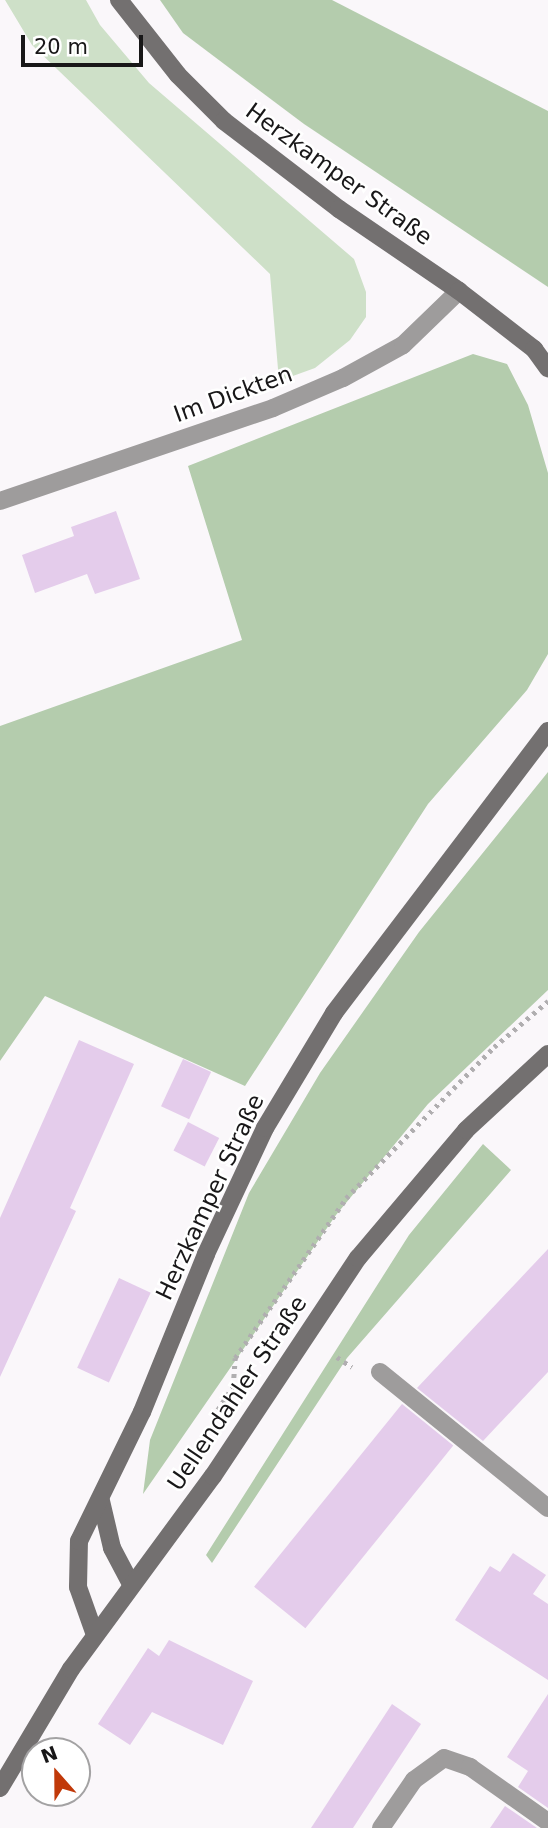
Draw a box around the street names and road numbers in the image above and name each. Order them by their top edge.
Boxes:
street label: Herzkamper Straße [240,97,438,251]
street label: Im Dickten [170,360,296,428]
street label: Herzkamper Straße [150,1090,270,1304]
street label: Uellendahler Straße [162,1290,312,1496]

